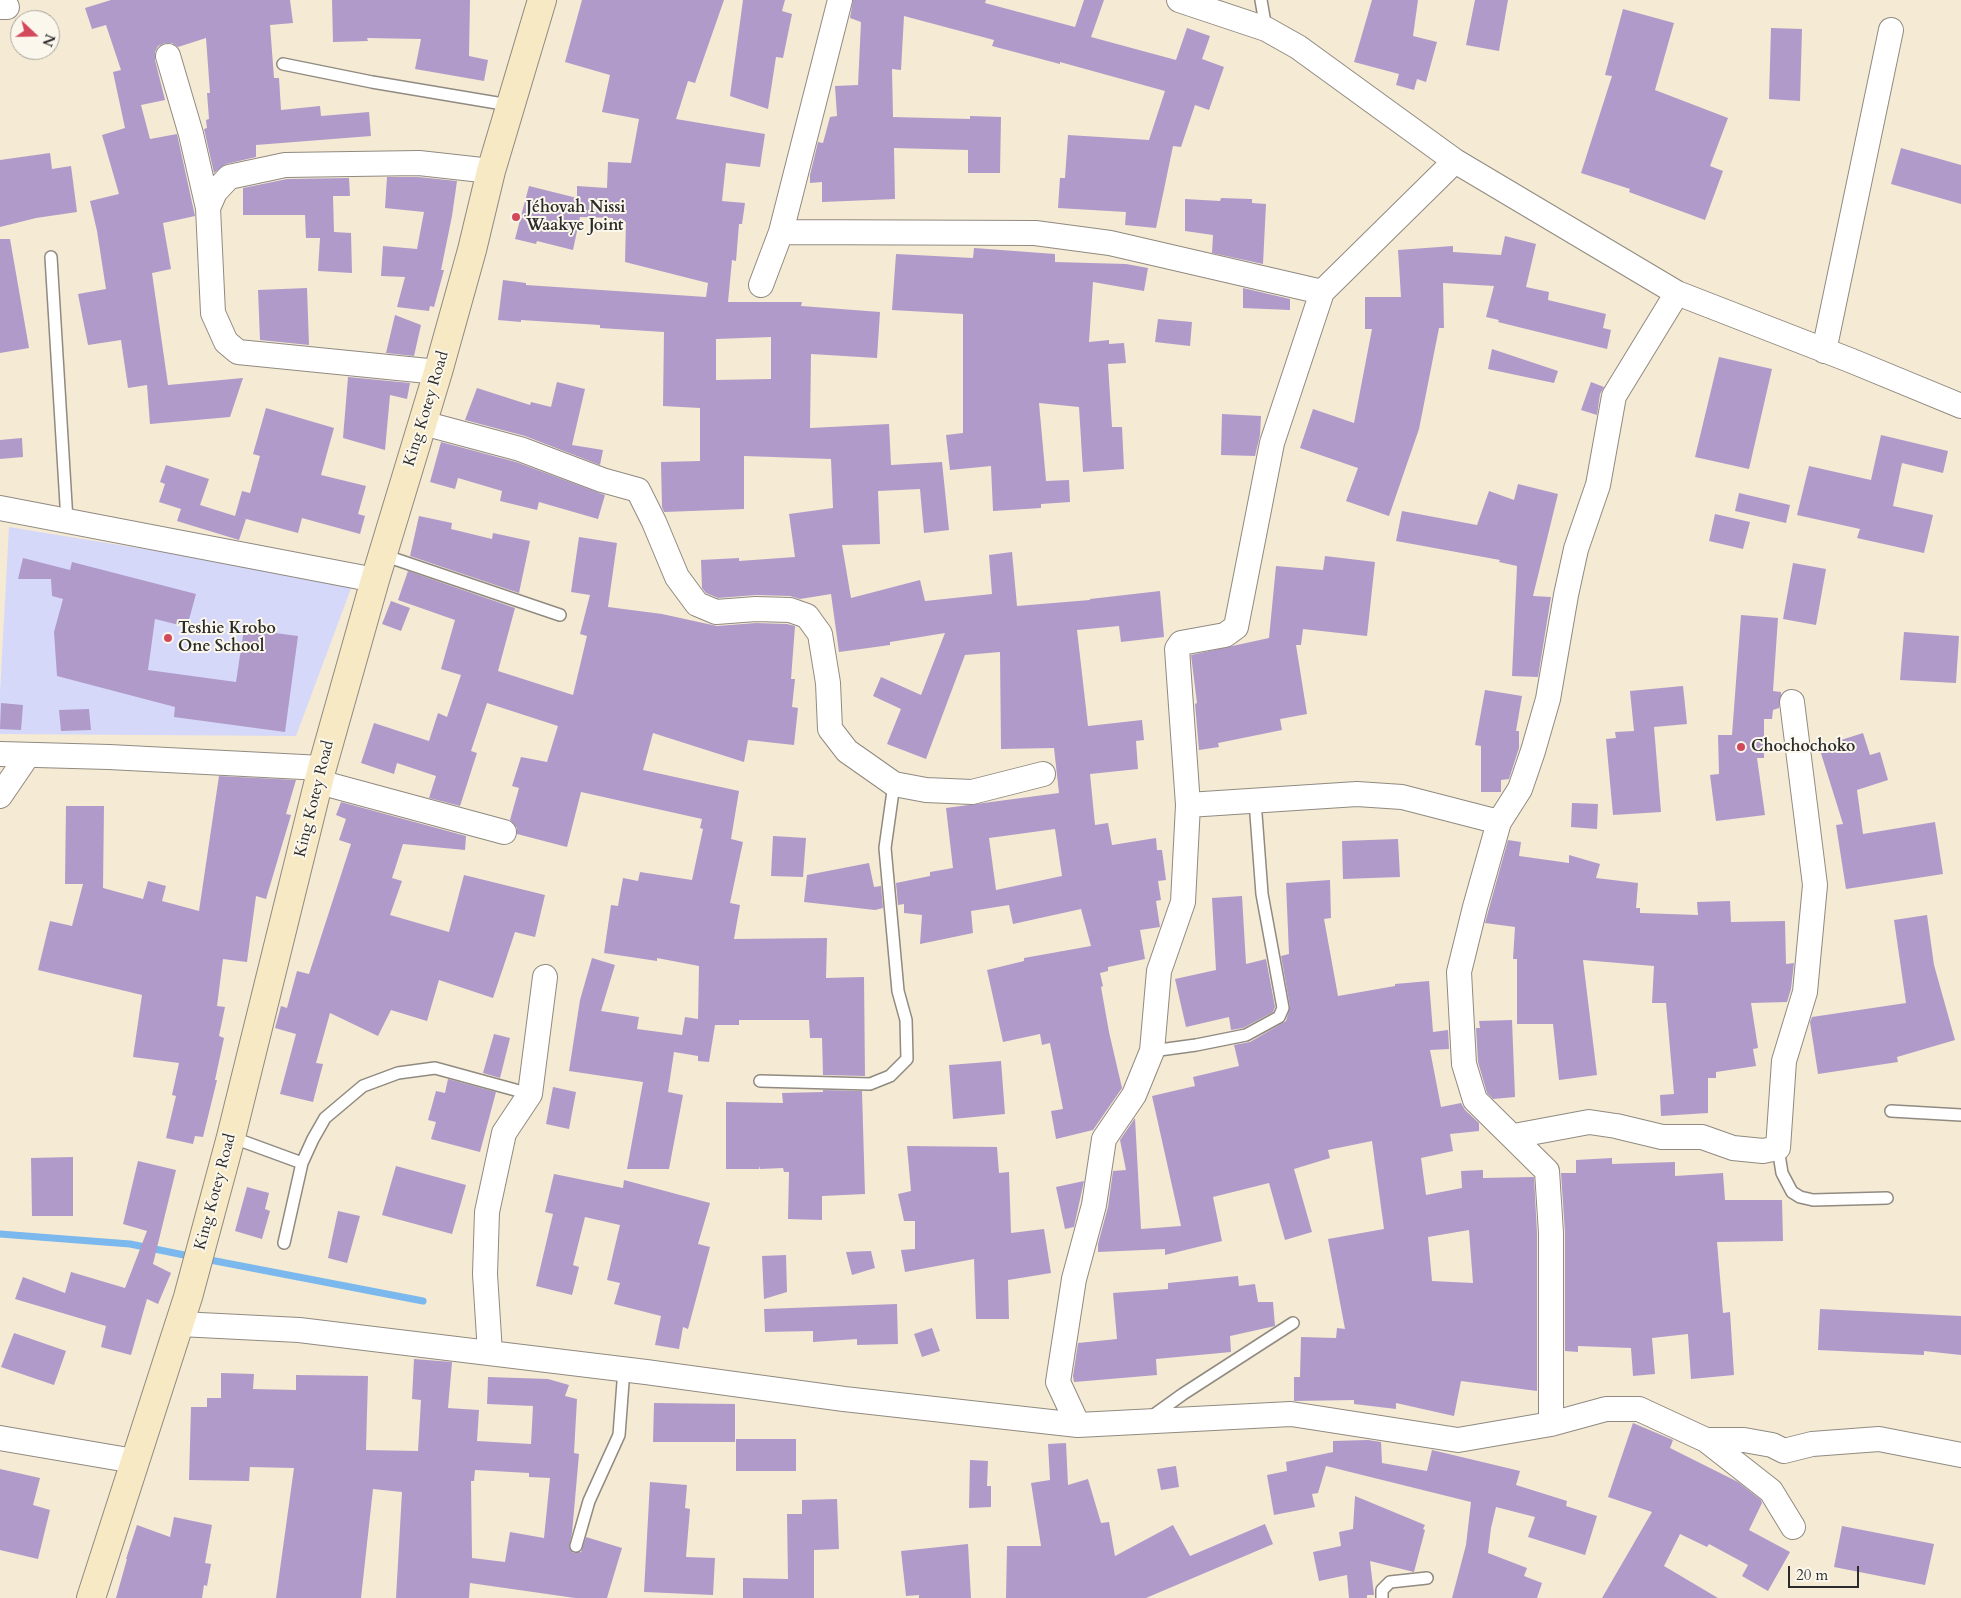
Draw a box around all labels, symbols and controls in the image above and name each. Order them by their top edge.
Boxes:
north arrow [10,10,60,60]
text: N [37,31,60,49]
place label: Jéhovah Nissi Waakye Joint [526,198,625,236]
marker: Jéhovah Nissi Waakye Joint [510,211,522,223]
street label: King Kotey Road [400,349,454,469]
place label: Teshie Krobo One School [178,619,276,657]
marker: Teshie Krobo One School [162,632,174,644]
place label: Chochochoko [1751,737,1855,757]
street label: King Kotey Road [291,739,339,859]
marker: Chochochoko [1735,741,1747,753]
street label: King Kotey Road [191,1132,241,1252]
scale bar [1791,1556,1862,1588]
text: 20 m [1796,1565,1828,1585]

